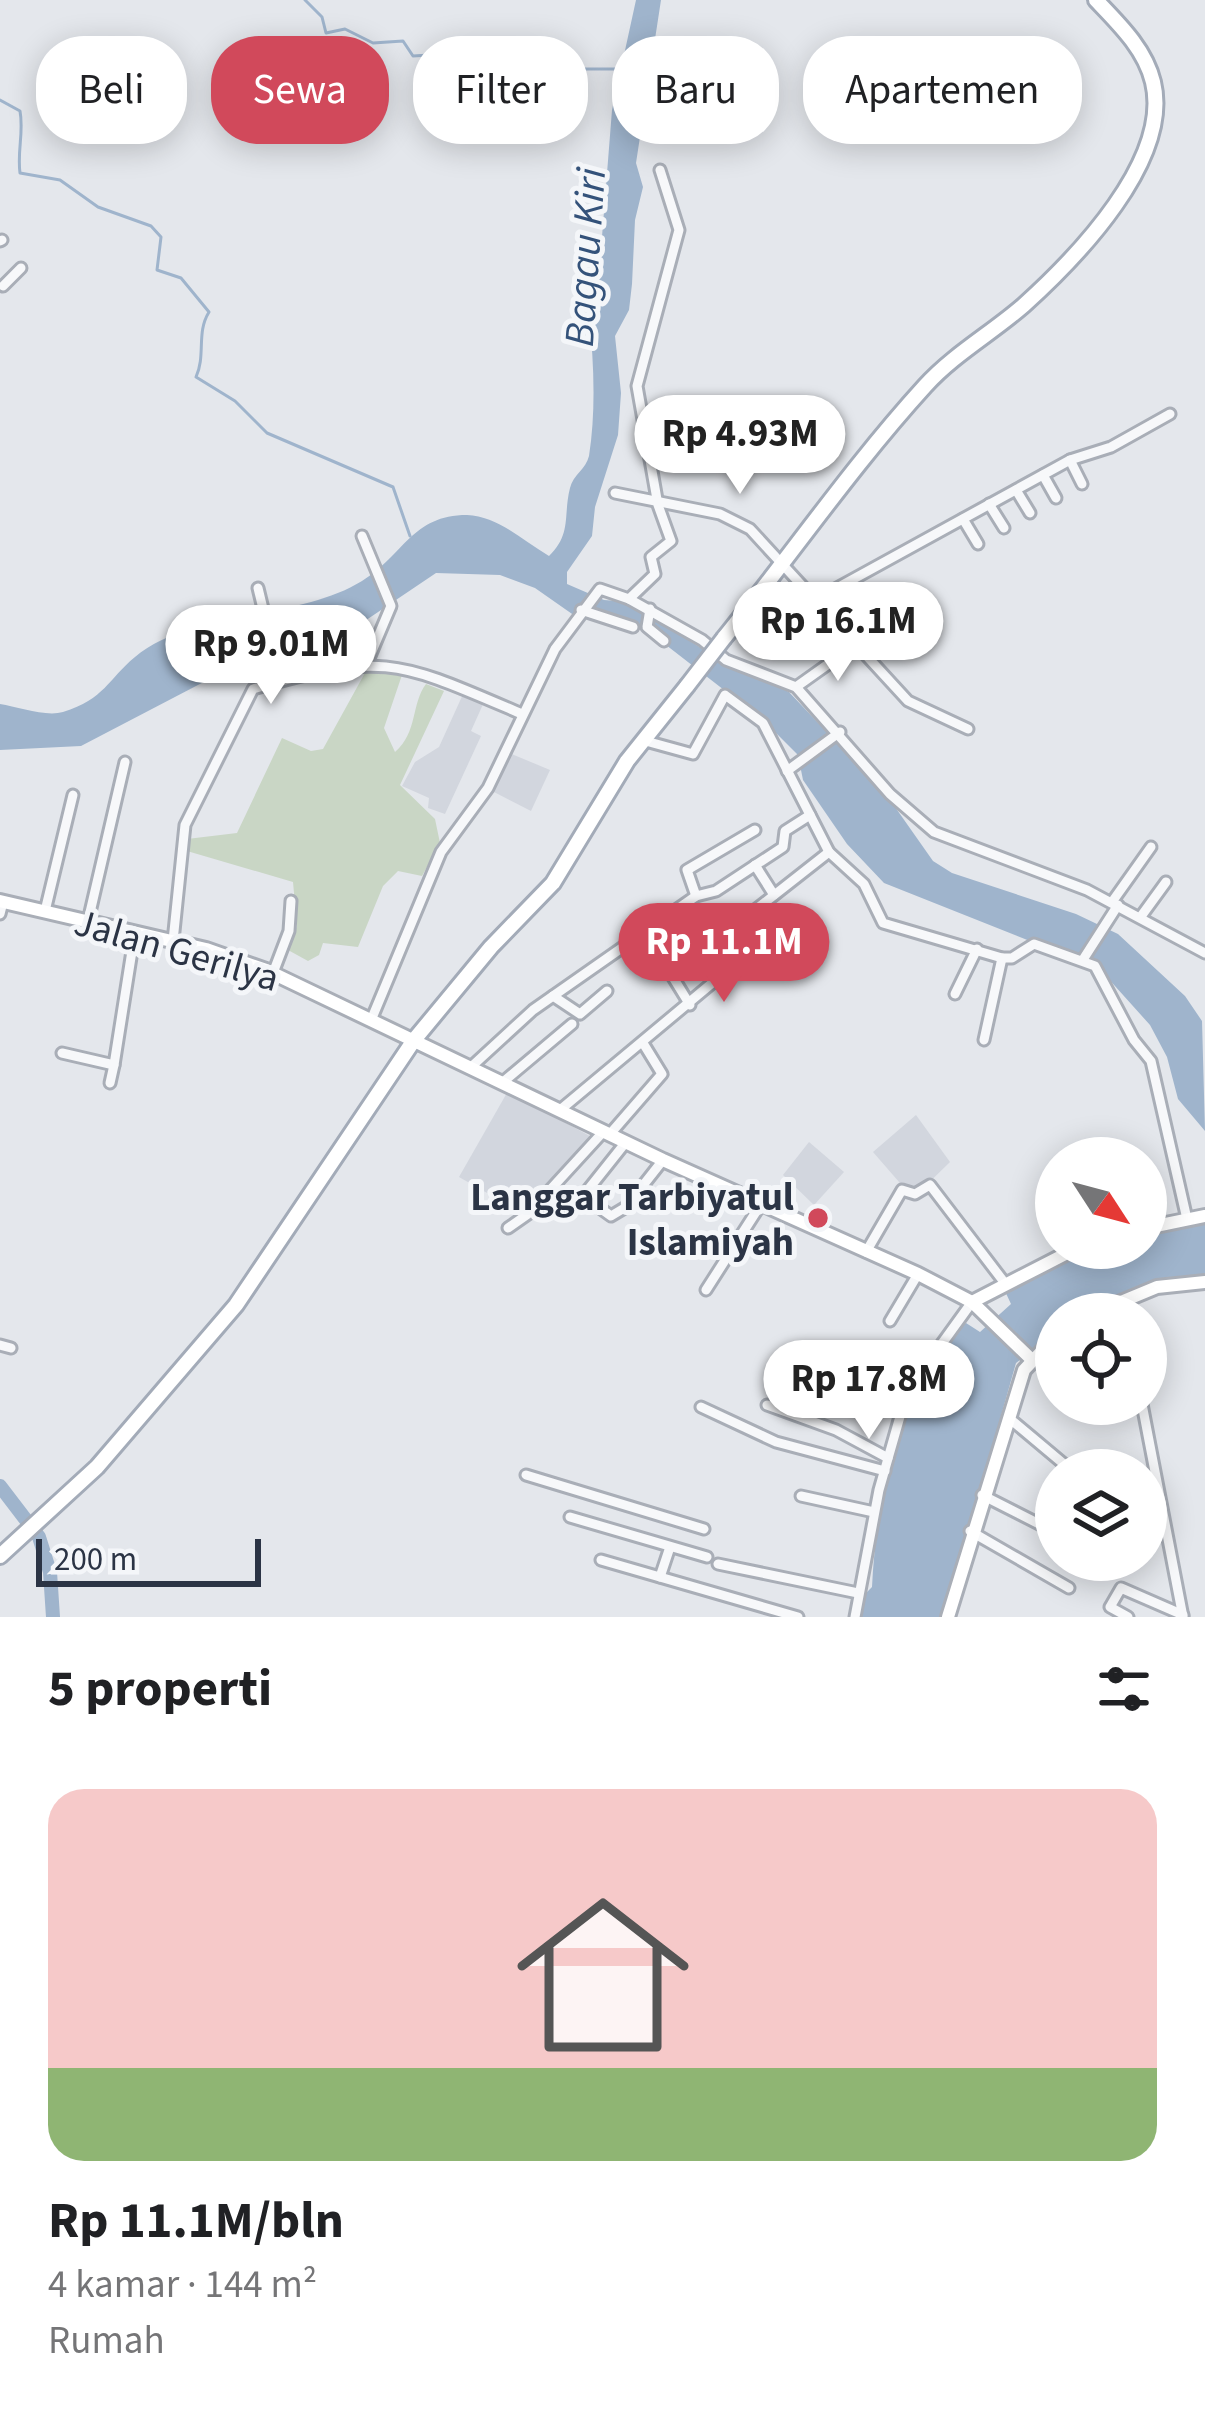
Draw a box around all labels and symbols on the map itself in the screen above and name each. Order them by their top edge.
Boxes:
water label: Bagau Kiri [550,165,622,349]
pin: Rp 4.93M [616,395,864,497]
pin: Rp 16.1M [714,582,962,684]
pin: Rp 9.01M [147,605,395,707]
street label: Jalan Gerilya [67,895,285,1007]
pin: Rp 11.1M [600,903,848,1005]
north arrow [1035,1137,1167,1269]
place label: Langgar Tarbiyatul Islamiyah [470,1170,794,1271]
marker: Langgar Tarbiyatul Islamiyah [805,1205,831,1231]
pin: Rp 17.8M [745,1340,993,1442]
scale bar [36,1533,261,1586]

